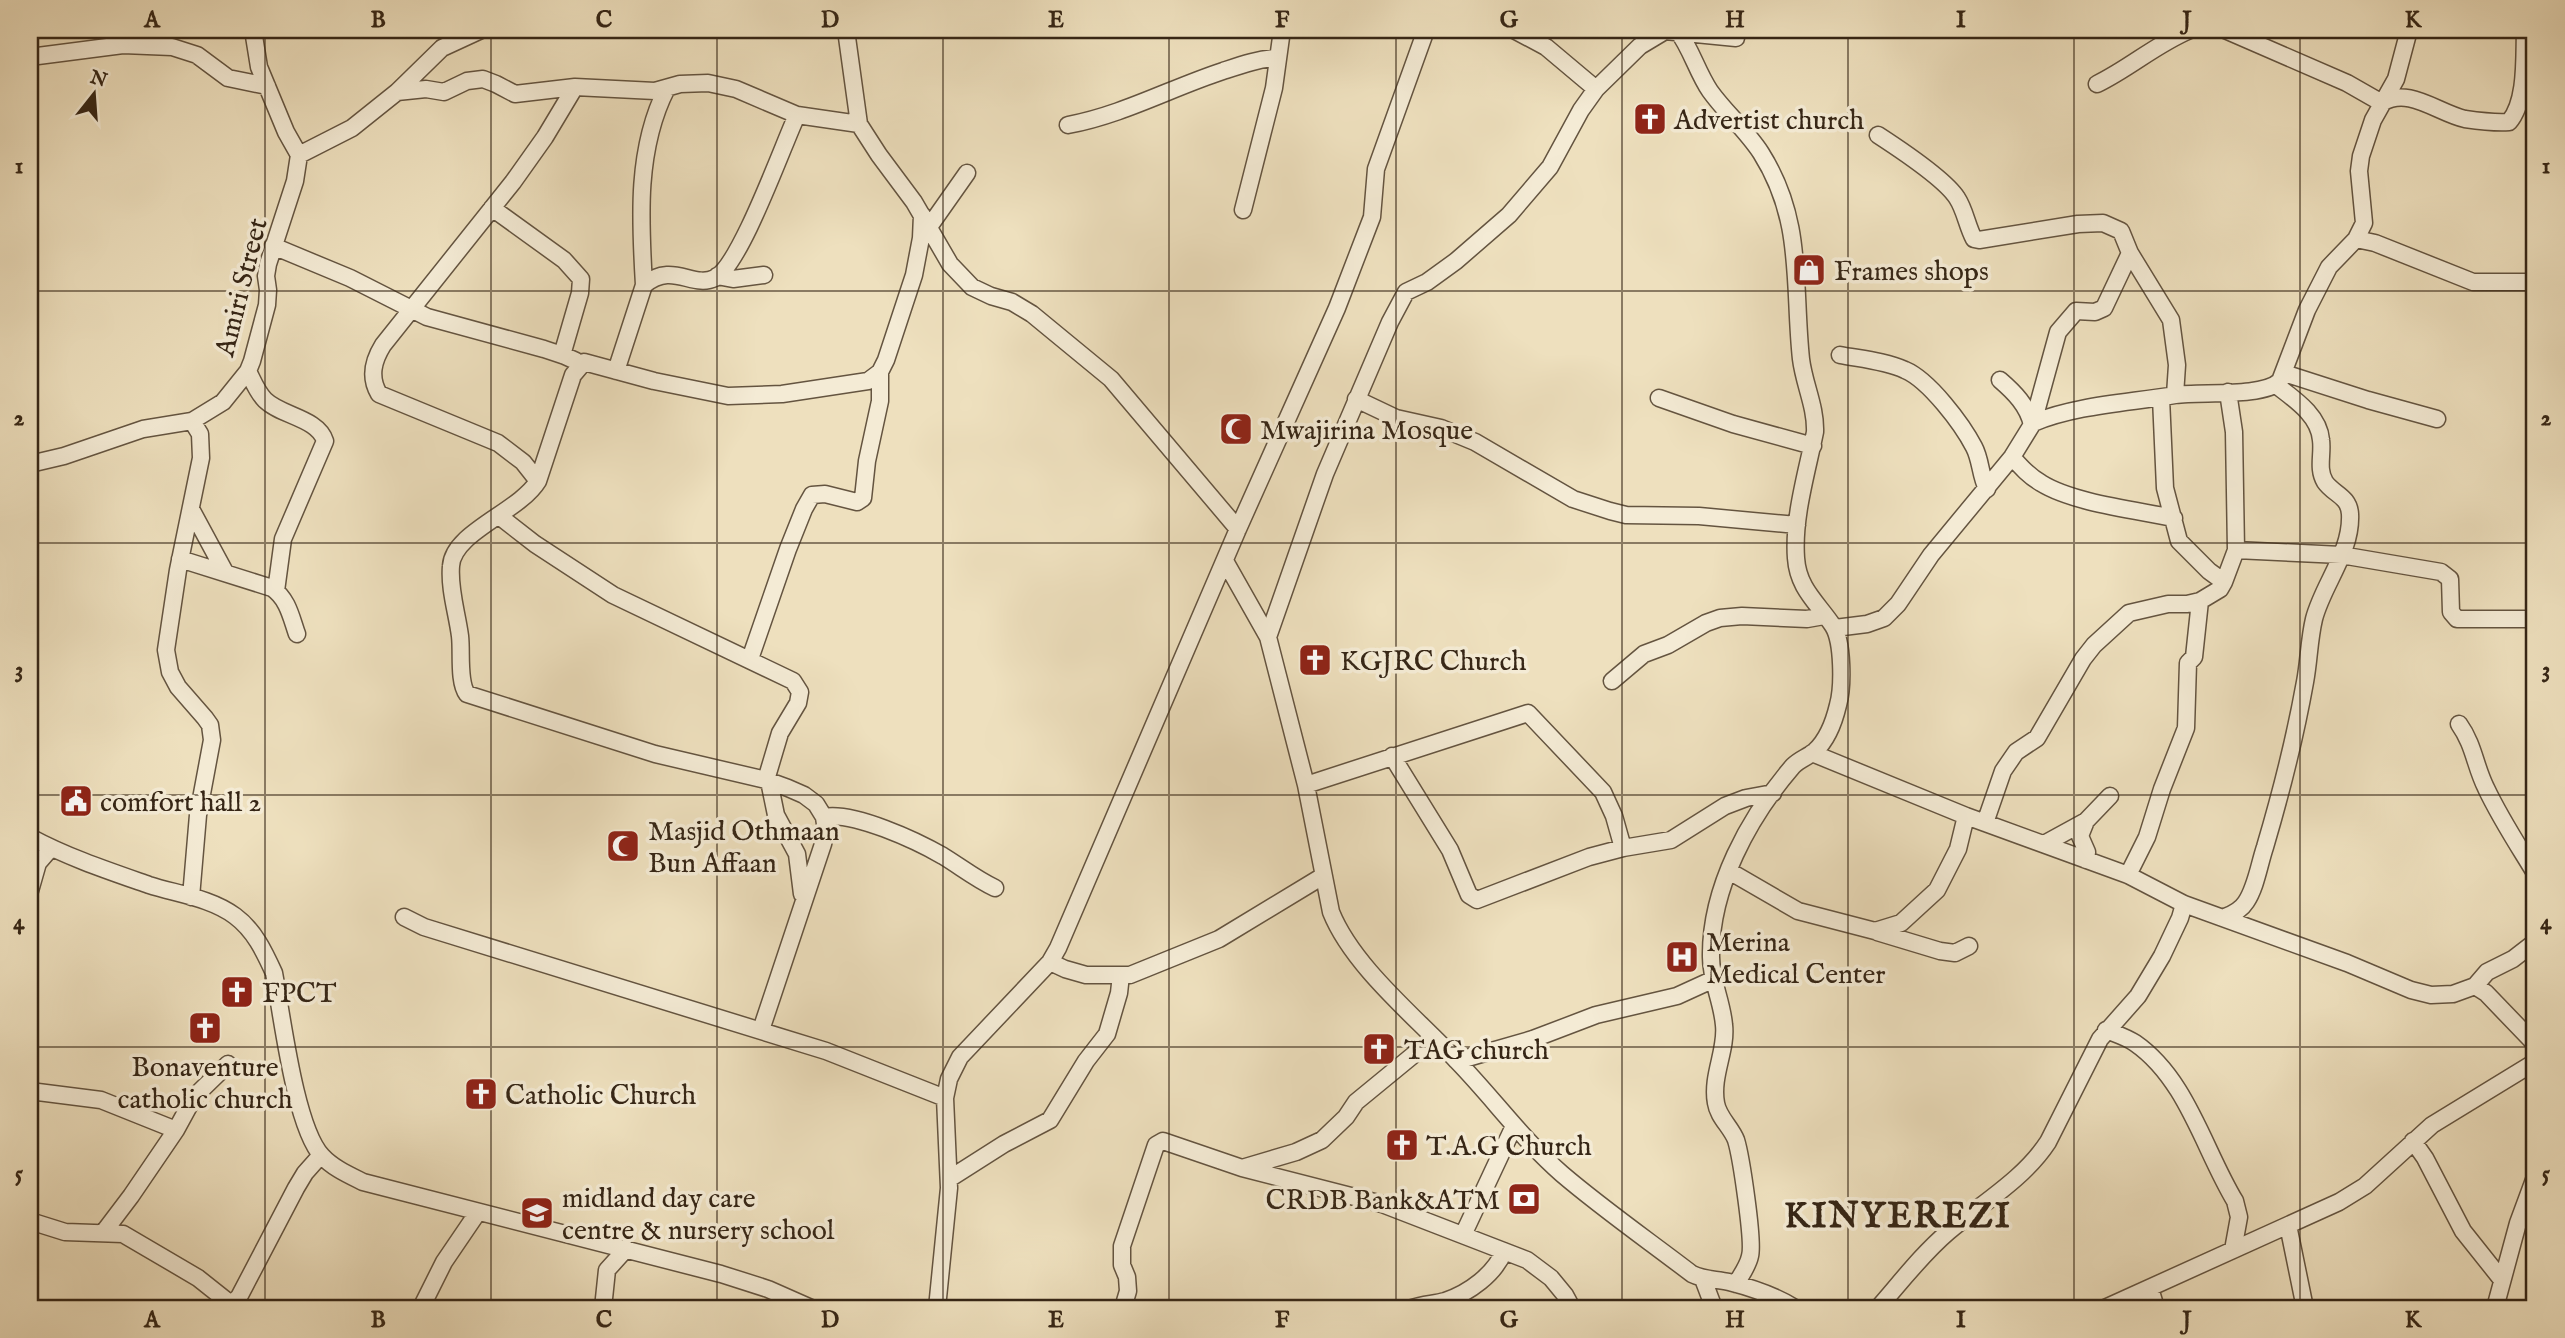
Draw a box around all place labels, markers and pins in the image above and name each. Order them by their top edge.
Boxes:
church icon: Advertist church [1631,100,1669,138]
place label: Advertist church [1673,104,1864,139]
shop icon: Frames shops [1790,251,1828,289]
place label: Frames shops [1834,255,1989,290]
mosque icon: Mwajirina Mosque [1217,410,1255,448]
place label: Mwajirina Mosque [1260,414,1473,449]
church icon: KGJRC Church [1296,641,1334,679]
place label: KGJRC Church [1340,645,1526,680]
public building icon: comfort hall 2 [57,782,95,820]
place label: comfort hall 2 [100,786,261,821]
place label: Masjid Othmaan Bun Affaan [648,815,840,882]
mosque icon: Masjid Othmaan Bun Affaan [604,827,642,865]
place label: Merina Medical Center [1706,926,1886,993]
hospital icon: Merina Medical Center [1663,938,1701,976]
church icon: FPCT [218,973,256,1011]
place label: FPCT [262,977,337,1012]
church icon: Bonaventure catholic church [186,1009,224,1047]
church icon: TAG church [1360,1030,1398,1068]
place label: TAG church [1404,1034,1549,1069]
place label: Bonaventure catholic church [117,1051,293,1118]
church icon: Catholic Church [462,1075,500,1113]
place label: Catholic Church [505,1079,696,1114]
church icon: T.A.G Church [1383,1126,1421,1164]
place label: T.A.G Church [1426,1130,1592,1165]
bank icon: CRDB Bank&ATM [1505,1180,1543,1218]
place label: midland day care centre & nursery school [562,1182,835,1249]
place label: CRDB Bank&ATM [1266,1184,1500,1219]
school or university icon: midland day care centre & nursery school [518,1194,556,1232]

